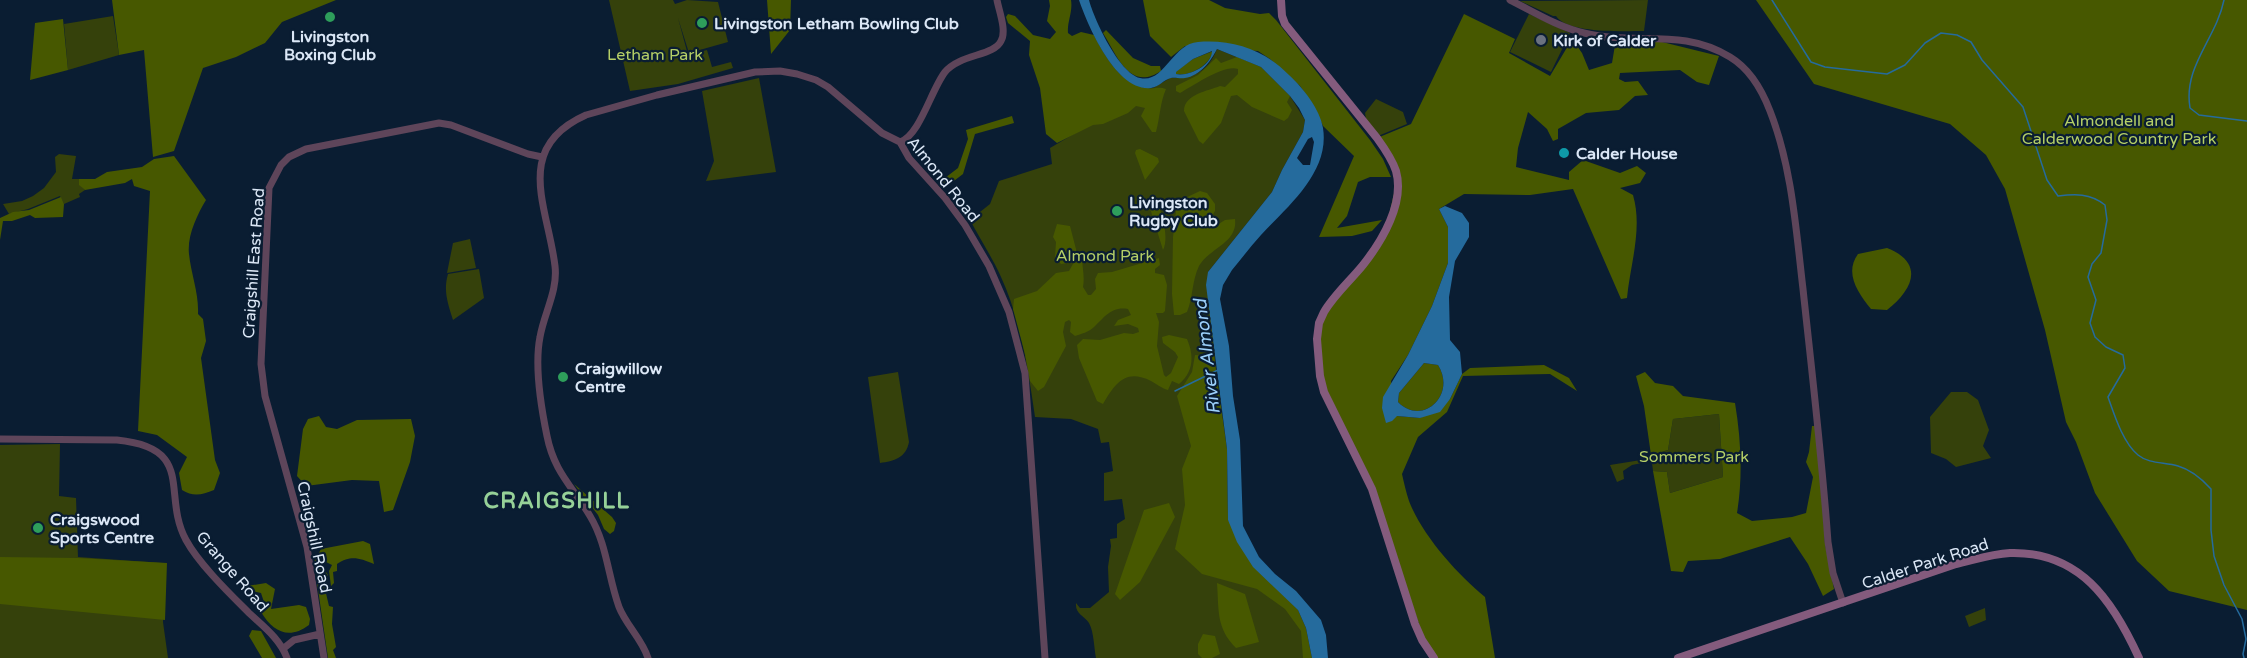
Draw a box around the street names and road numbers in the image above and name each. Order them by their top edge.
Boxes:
street label: Almond Road [903,133,984,227]
street label: Craigshill East Road [239,187,269,339]
street label: Craigshill Road [292,479,336,595]
street label: Grange Road [192,527,273,616]
street label: Calder Park Road [1859,534,1991,594]

